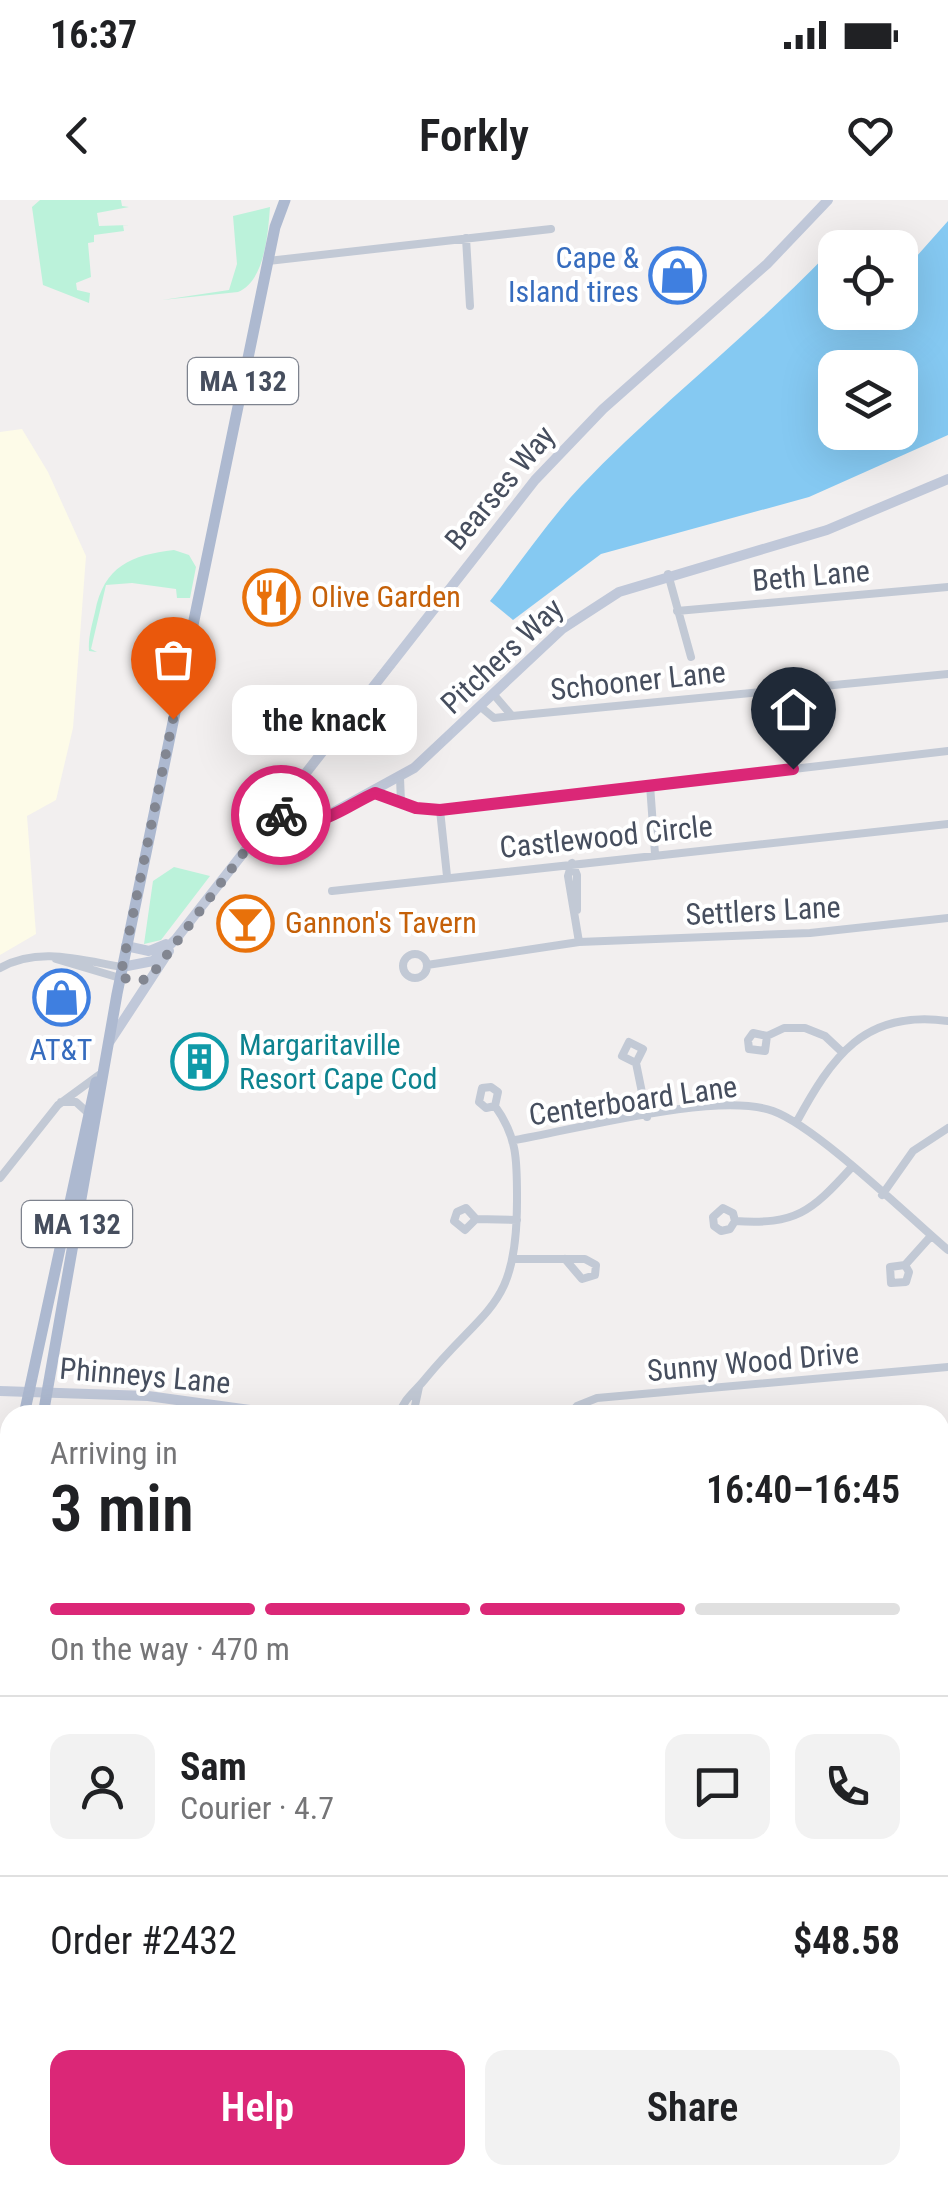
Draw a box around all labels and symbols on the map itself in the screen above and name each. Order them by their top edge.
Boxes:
place label: Cape & Island tires [508,240,640,309]
shop icon: Cape & Island tires [648,245,708,305]
road number: MA 132 [188,358,298,404]
street label: Bearses Way [438,418,562,557]
street label: Beth Lane [751,553,871,598]
restaurant icon: Olive Garden [242,567,302,627]
place label: Olive Garden [311,579,461,614]
street label: Pitchers Way [434,590,570,721]
pin [131,617,216,720]
street label: Schooner Lane [549,654,727,707]
pin [751,667,836,770]
callout: the knack [233,684,418,754]
courier [231,765,331,865]
street label: Castlewood Circle [498,808,714,865]
street label: Settlers Lane [685,889,841,932]
bar icon: Gannon's Tavern [216,893,276,953]
place label: Gannon's Tavern [285,905,477,940]
shop icon: AT&T [31,967,91,1027]
place label: Margaritaville Resort Cape Cod [239,1027,437,1096]
place label: AT&T [30,1032,92,1067]
building icon: Margaritaville Resort Cape Cod [170,1032,230,1092]
street label: Centerboard Lane [527,1069,739,1132]
road number: MA 132 [22,1201,132,1247]
street label: Sunny Wood Drive [646,1335,860,1388]
street label: Phinneys Lane [58,1351,232,1400]

